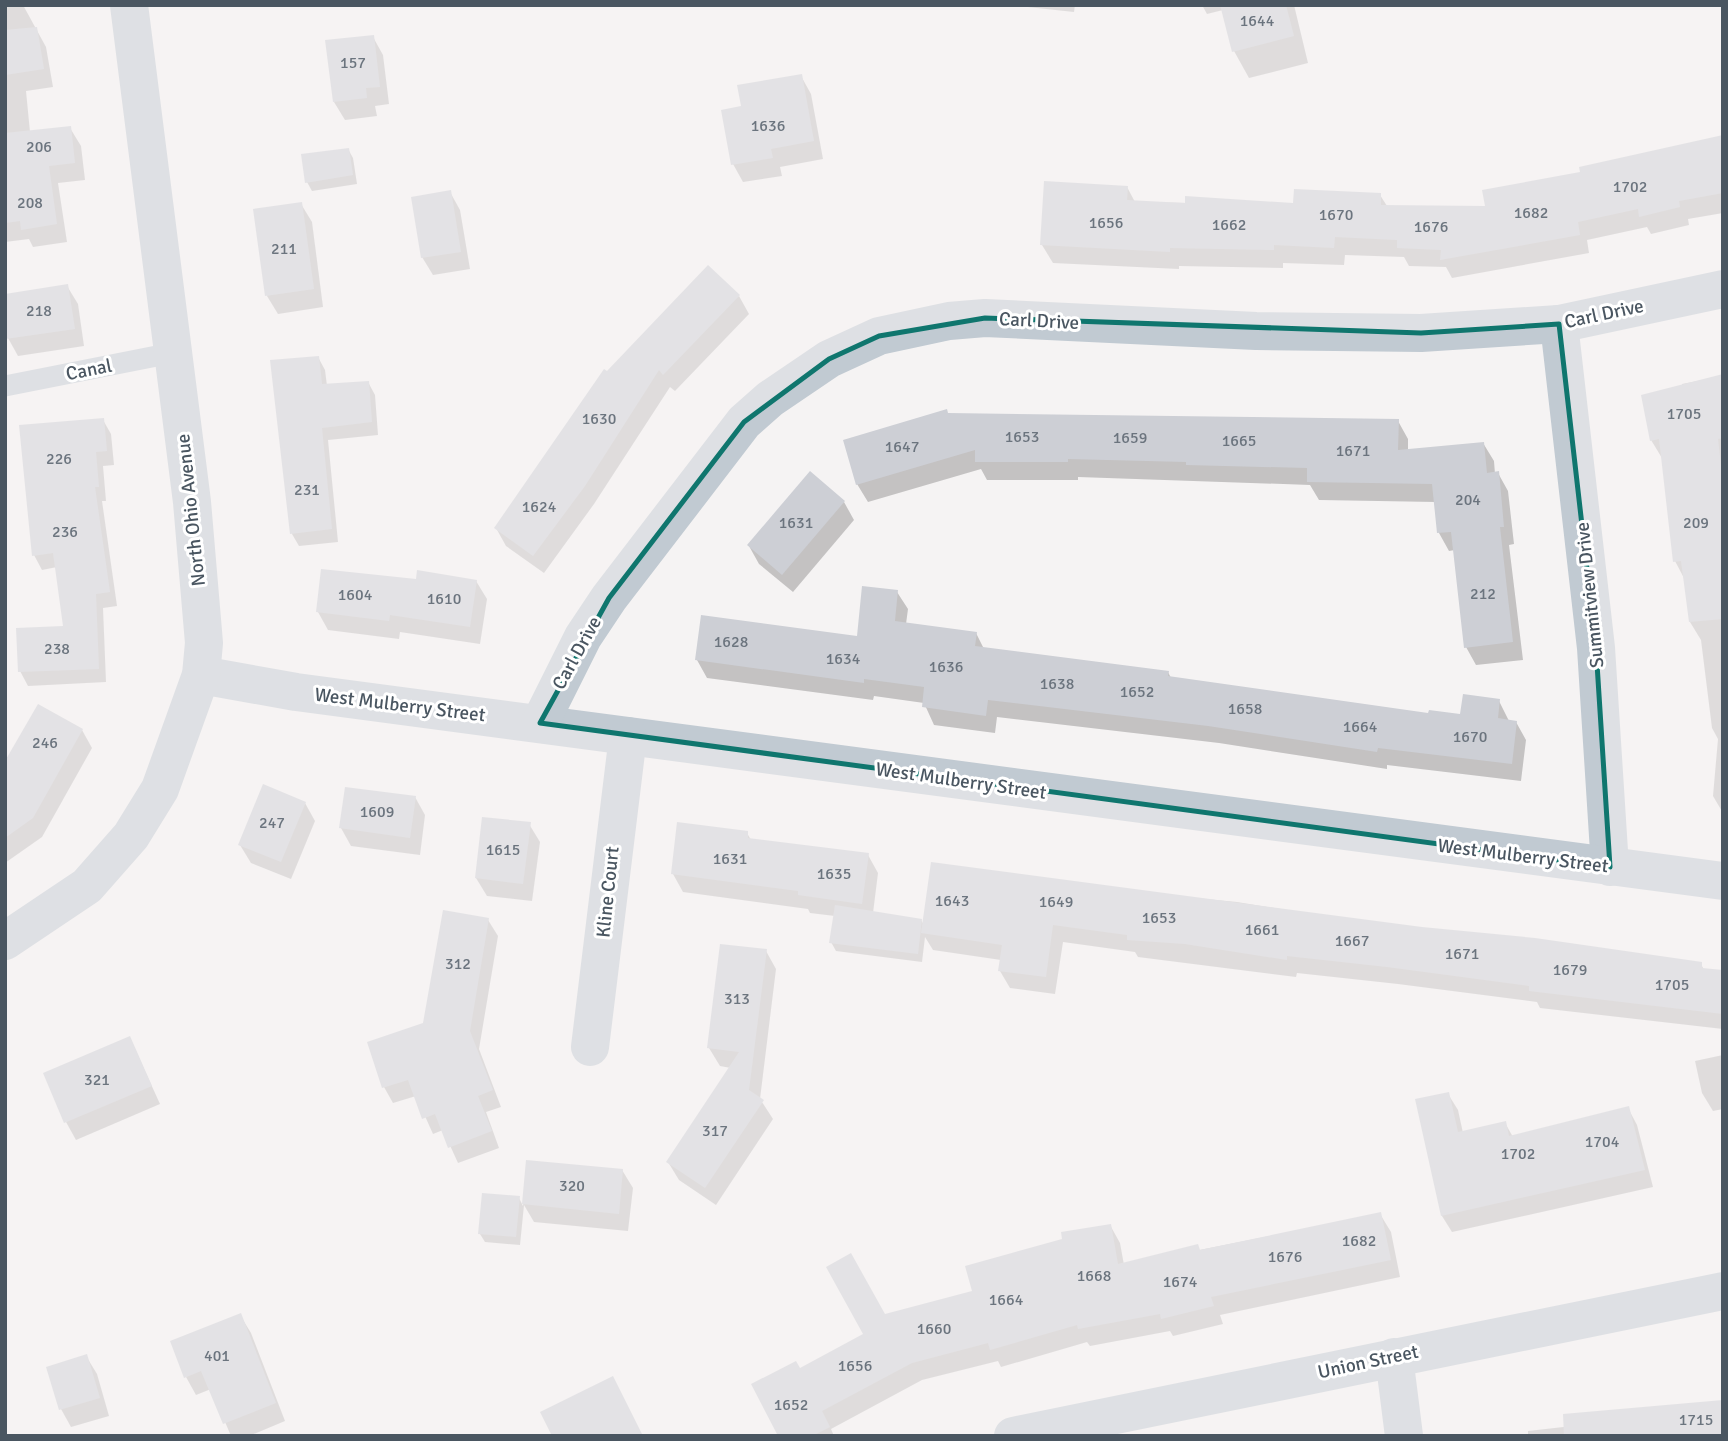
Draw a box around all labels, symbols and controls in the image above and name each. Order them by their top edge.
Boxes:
house number: 1644 [1240,11,1275,31]
house number: 157 [340,53,366,73]
house number: 1636 [751,116,785,136]
house number: 206 [26,137,52,157]
house number: 1702 [1613,177,1647,197]
house number: 208 [17,193,43,213]
house number: 1682 [1514,203,1548,223]
house number: 1670 [1319,205,1353,225]
house number: 1656 [1089,213,1123,233]
house number: 1662 [1212,215,1246,235]
house number: 1676 [1414,217,1448,237]
house number: 211 [271,239,297,259]
street label: Carl Drive [1562,294,1646,334]
house number: 218 [26,301,52,321]
street label: Carl Drive [998,307,1080,335]
street label: Canal [64,354,114,386]
house number: 1705 [1667,404,1701,424]
house number: 1630 [582,409,616,429]
house number: 1653 [1005,427,1039,447]
house number: 1659 [1113,428,1147,448]
house number: 1665 [1222,431,1256,451]
street label: North Ohio Avenue [171,433,211,587]
house number: 1647 [885,437,919,457]
house number: 1671 [1336,441,1370,461]
house number: 226 [46,449,72,469]
house number: 231 [294,480,320,500]
house number: 204 [1455,490,1481,510]
house number: 1624 [522,497,557,517]
house number: 1631 [779,513,813,533]
house number: 209 [1683,513,1709,533]
street label: Summitview Drive [1570,521,1610,669]
house number: 236 [52,522,78,542]
house number: 212 [1470,584,1496,604]
house number: 1604 [338,585,373,605]
house number: 1610 [427,589,461,609]
street label: Carl Drive [547,612,607,694]
house number: 1628 [714,632,748,652]
house number: 238 [44,639,70,659]
house number: 1634 [826,649,861,669]
house number: 1636 [929,657,963,677]
house number: 1638 [1040,674,1074,694]
house number: 1652 [1120,682,1154,702]
street label: West Mulberry Street [313,683,487,727]
house number: 1658 [1228,699,1262,719]
house number: 1664 [1343,717,1378,737]
house number: 1670 [1453,727,1487,747]
house number: 246 [32,733,58,753]
street label: West Mulberry Street [874,757,1048,805]
house number: 1609 [360,802,394,822]
house number: 247 [259,813,285,833]
street label: West Mulberry Street [1436,834,1610,878]
house number: 1615 [486,840,520,860]
street label: Kline Court [591,845,625,939]
house number: 1631 [713,849,747,869]
house number: 1635 [817,864,851,884]
house number: 1643 [935,891,969,911]
house number: 1649 [1039,892,1073,912]
house number: 1653 [1142,908,1176,928]
house number: 1661 [1245,920,1279,940]
house number: 1667 [1335,931,1369,951]
house number: 1671 [1445,944,1479,964]
house number: 312 [445,954,471,974]
house number: 1679 [1553,960,1587,980]
house number: 1705 [1655,975,1689,995]
house number: 313 [724,989,750,1009]
house number: 321 [84,1070,110,1090]
house number: 317 [702,1121,728,1141]
house number: 1704 [1585,1132,1620,1152]
house number: 1702 [1501,1144,1535,1164]
house number: 320 [559,1176,585,1196]
house number: 1682 [1342,1231,1376,1251]
house number: 1676 [1268,1247,1302,1267]
house number: 1668 [1077,1266,1111,1286]
house number: 1674 [1163,1272,1198,1292]
house number: 1664 [989,1290,1024,1310]
house number: 1660 [917,1319,951,1339]
street label: Union Street [1316,1340,1421,1384]
house number: 401 [204,1346,230,1366]
house number: 1656 [838,1356,872,1376]
house number: 1652 [774,1395,808,1415]
house number: 1715 [1679,1410,1713,1430]

